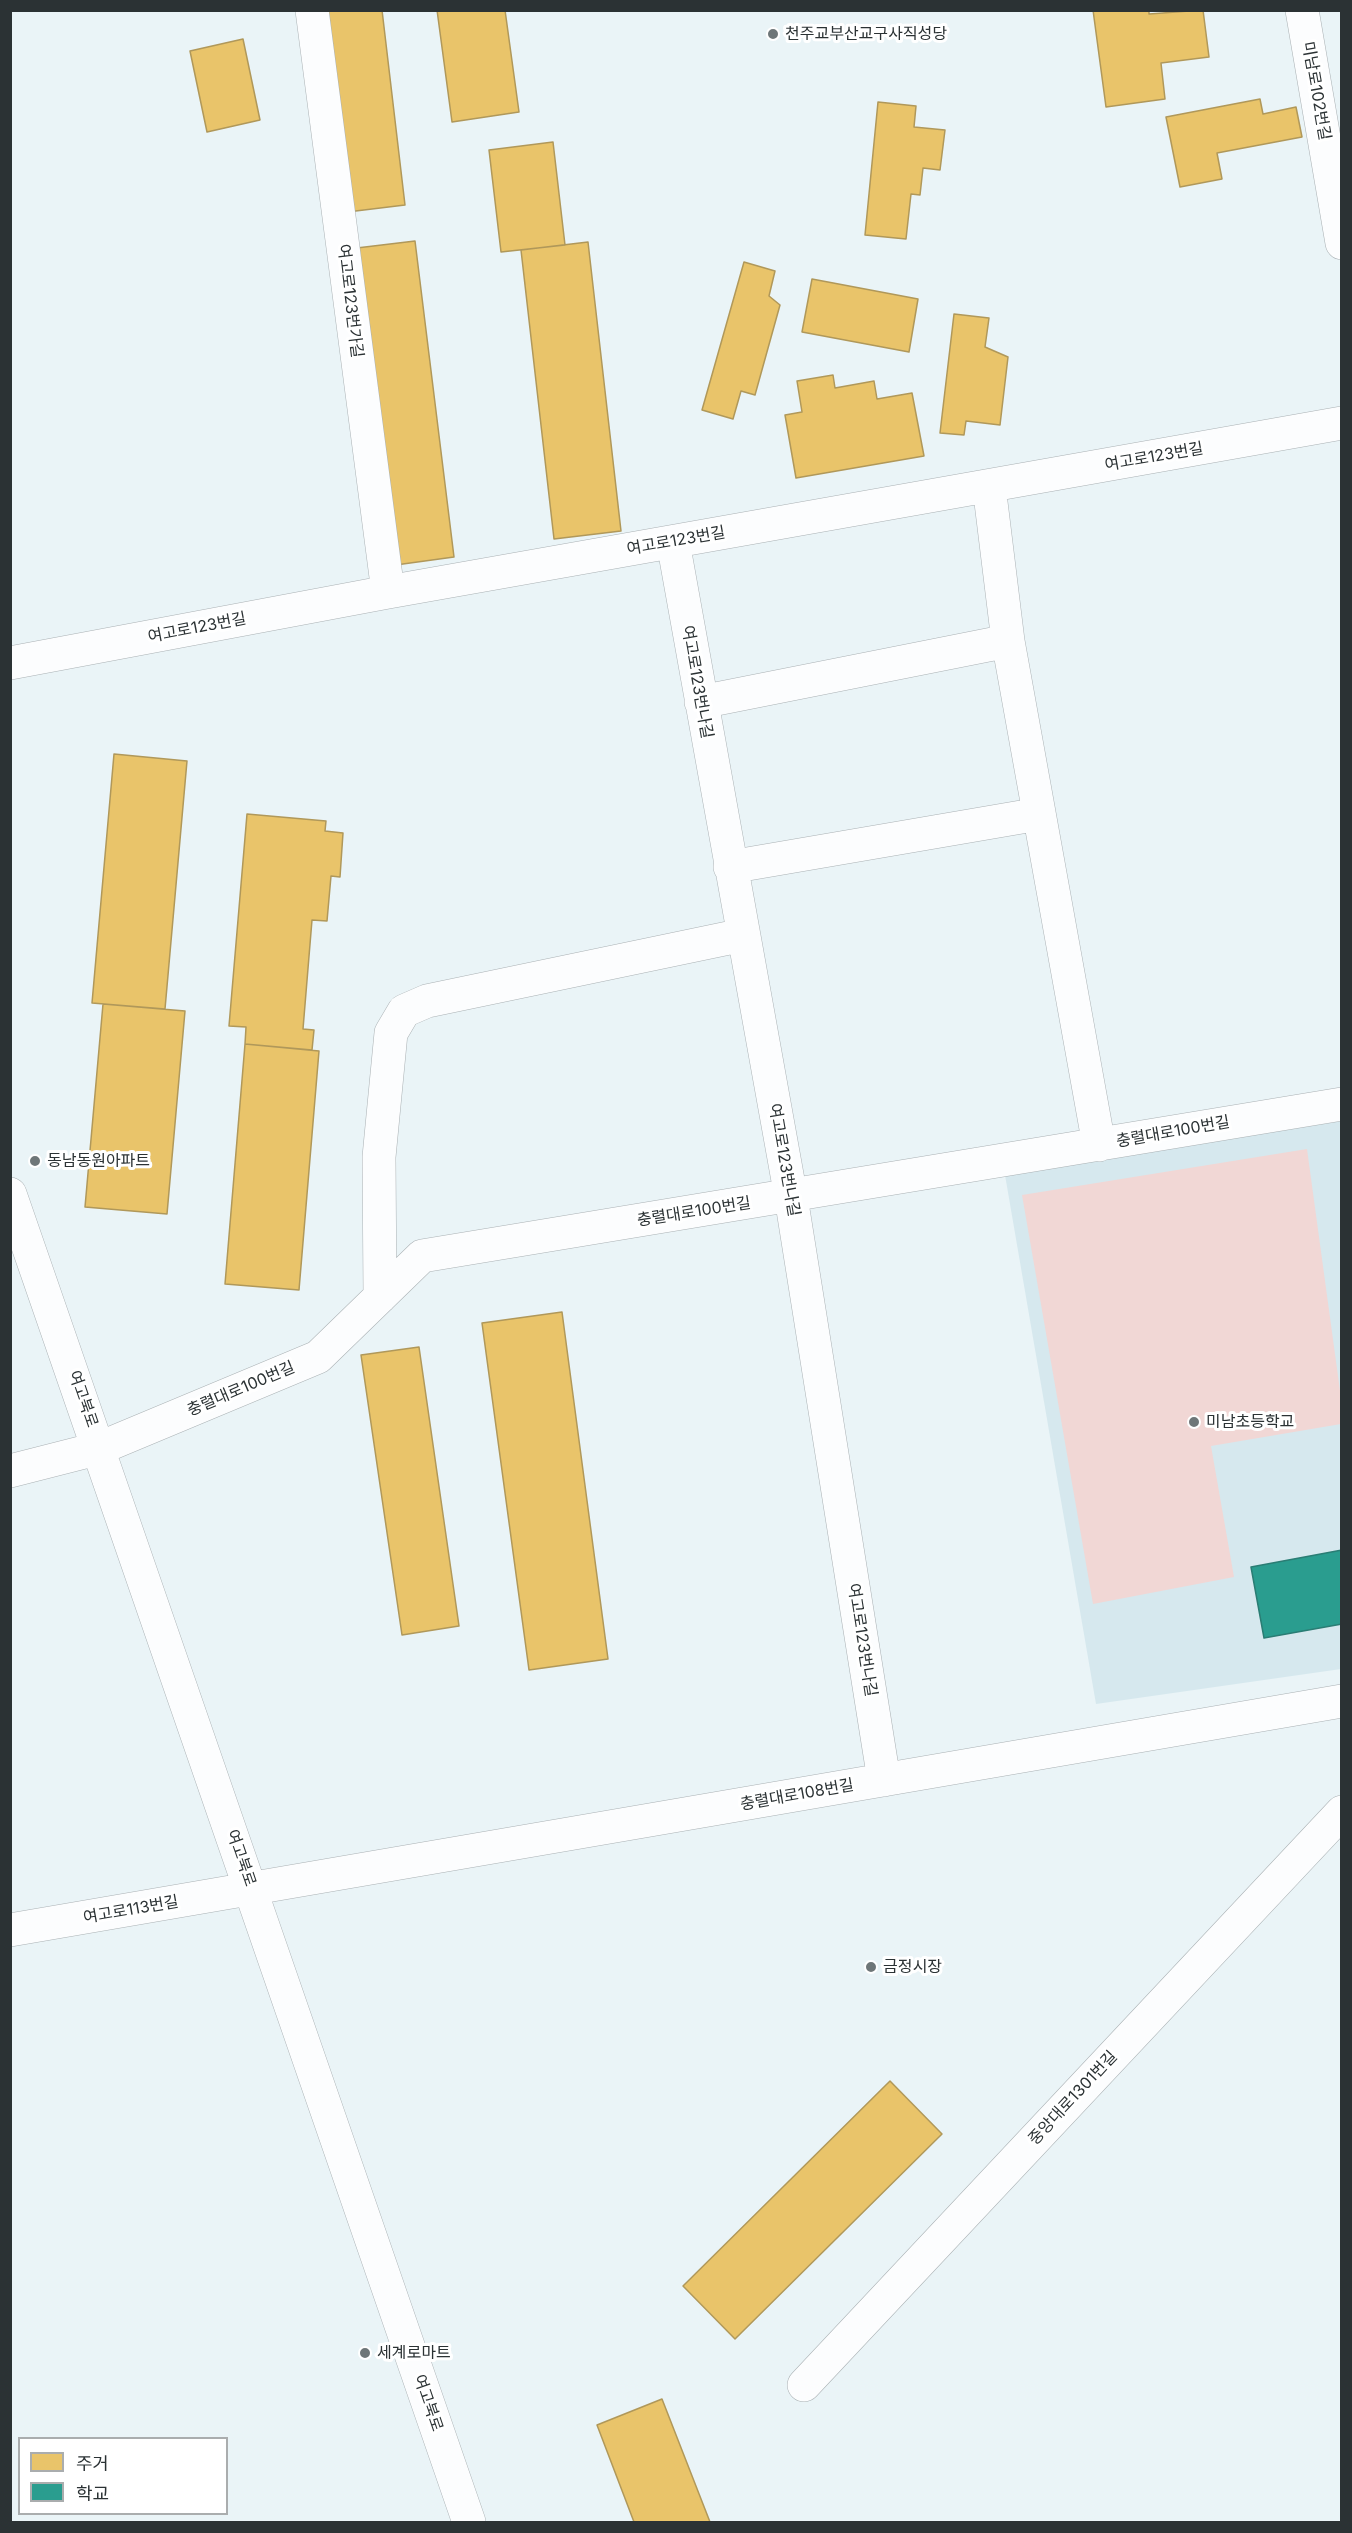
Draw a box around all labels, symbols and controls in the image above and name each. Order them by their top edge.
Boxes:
place label: 천주교부산교구사직성당 [785,24,947,44]
marker: 천주교부산교구사직성당 [766,27,780,41]
street label: 미남로102번길 [1298,40,1334,142]
street label: 여고로123번가길 [333,243,367,359]
street label: 여고로123번길 [1103,439,1205,475]
street label: 여고로123번길 [625,523,727,559]
street label: 여고로123번길 [146,609,248,647]
street label: 여고로123번나길 [678,624,716,740]
street label: 여고로123번나길 [765,1102,803,1218]
street label: 충렬대로100번길 [1115,1113,1231,1151]
place label: 동남동원아파트 [47,1151,150,1171]
marker: 동남동원아파트 [28,1154,42,1168]
street label: 충렬대로100번길 [636,1194,752,1230]
street label: 충렬대로100번길 [184,1358,298,1420]
street label: 여고북로 [64,1368,102,1430]
place label: 미남초등학교 [1206,1412,1294,1432]
marker: 미남초등학교 [1187,1415,1201,1429]
street label: 여고로123번나길 [844,1582,880,1698]
street label: 충렬대로108번길 [739,1776,855,1814]
street label: 여고북로 [222,1827,260,1889]
street label: 여고로113번길 [82,1892,180,1928]
place label: 금정시장 [883,1957,942,1977]
marker: 금정시장 [864,1960,878,1974]
street label: 중앙대로1301번길 [1025,2047,1121,2149]
place label: 세계로마트 [377,2343,451,2363]
marker: 세계로마트 [358,2346,372,2360]
street label: 여고북로 [409,2372,447,2434]
legend [18,2437,228,2515]
text: 주거 [76,2453,109,2474]
text: 학교 [76,2483,109,2504]

